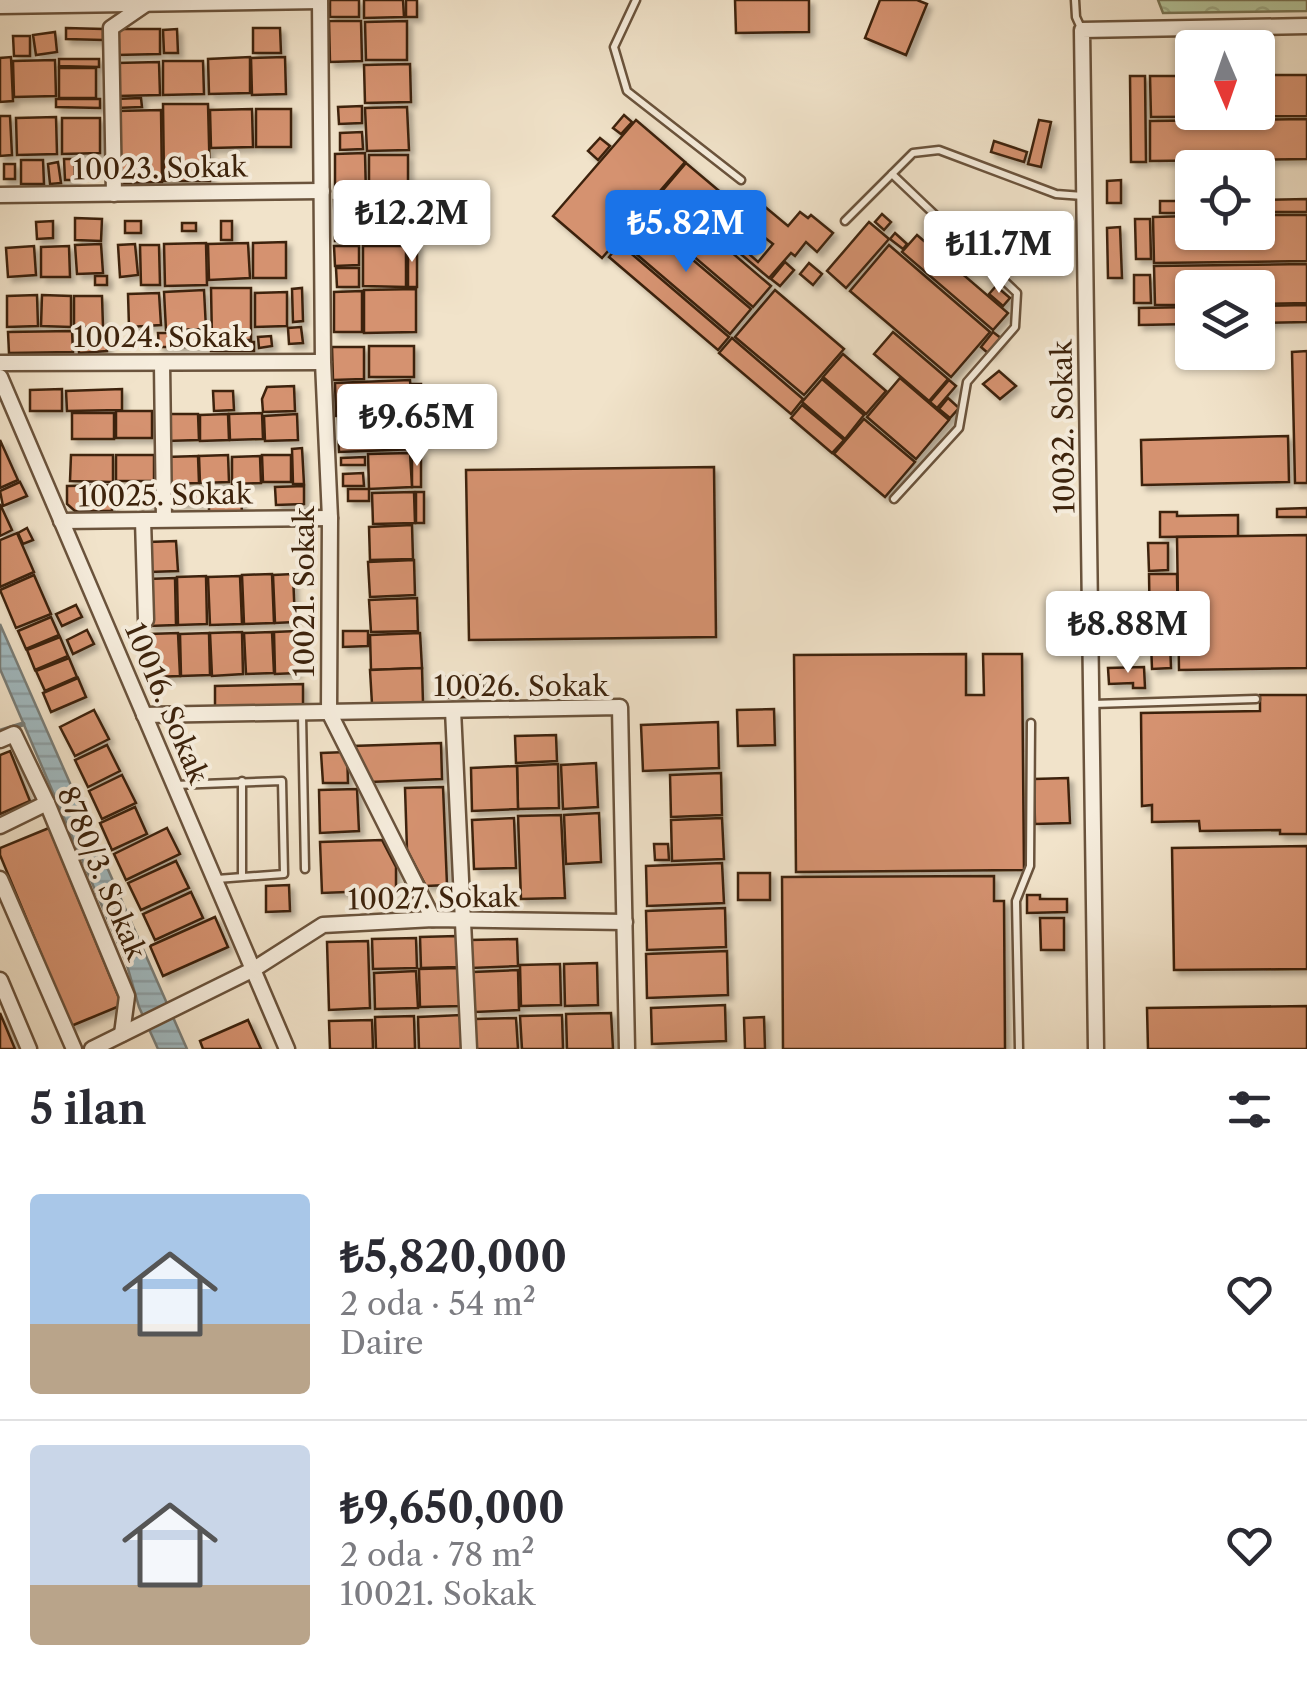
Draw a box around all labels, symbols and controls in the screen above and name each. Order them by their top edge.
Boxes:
north arrow [1175,30,1275,130]
map controls [1175,30,1275,370]
street label: 10023. Sokak [73,149,249,187]
button: locate [1175,150,1275,250]
pin: ₺12.2M [331,180,493,265]
pin: ₺5.82M [605,190,767,275]
text: ₺12.2M [355,193,469,232]
text: ₺5.82M [627,203,745,242]
pin: ₺11.7M [918,211,1080,296]
text: ₺11.7M [946,224,1052,263]
button: layers [1175,270,1275,370]
street label: 10024. Sokak [74,320,250,354]
street label: 10032. Sokak [1044,338,1082,514]
pin: ₺9.65M [336,384,498,469]
text: ₺9.65M [359,397,475,436]
street label: 10025. Sokak [78,476,254,514]
street label: 10021. Sokak [287,505,321,677]
pin: ₺8.88M [1047,591,1209,676]
text: ₺8.88M [1068,604,1188,643]
street label: 10016. Sokak [118,618,217,790]
street label: 10026. Sokak [433,669,610,703]
street label: 8780/3. Sokak [50,781,155,966]
street label: 10027. Sokak [347,879,521,916]
icon: filters [1222,1082,1277,1137]
text: 5 ilan [30,1083,147,1135]
text: ₺5,820,000 [340,1231,567,1283]
icon: home [110,1234,230,1354]
icon: heart [1222,1267,1277,1322]
text: 2 oda · 54 m² [340,1284,536,1323]
text: Daire [340,1323,424,1362]
text: ₺9,650,000 [340,1482,565,1534]
icon: home [110,1485,230,1605]
icon: heart [1222,1518,1277,1573]
text: 2 oda · 78 m² [340,1535,535,1574]
text: 10021. Sokak [340,1574,535,1613]

